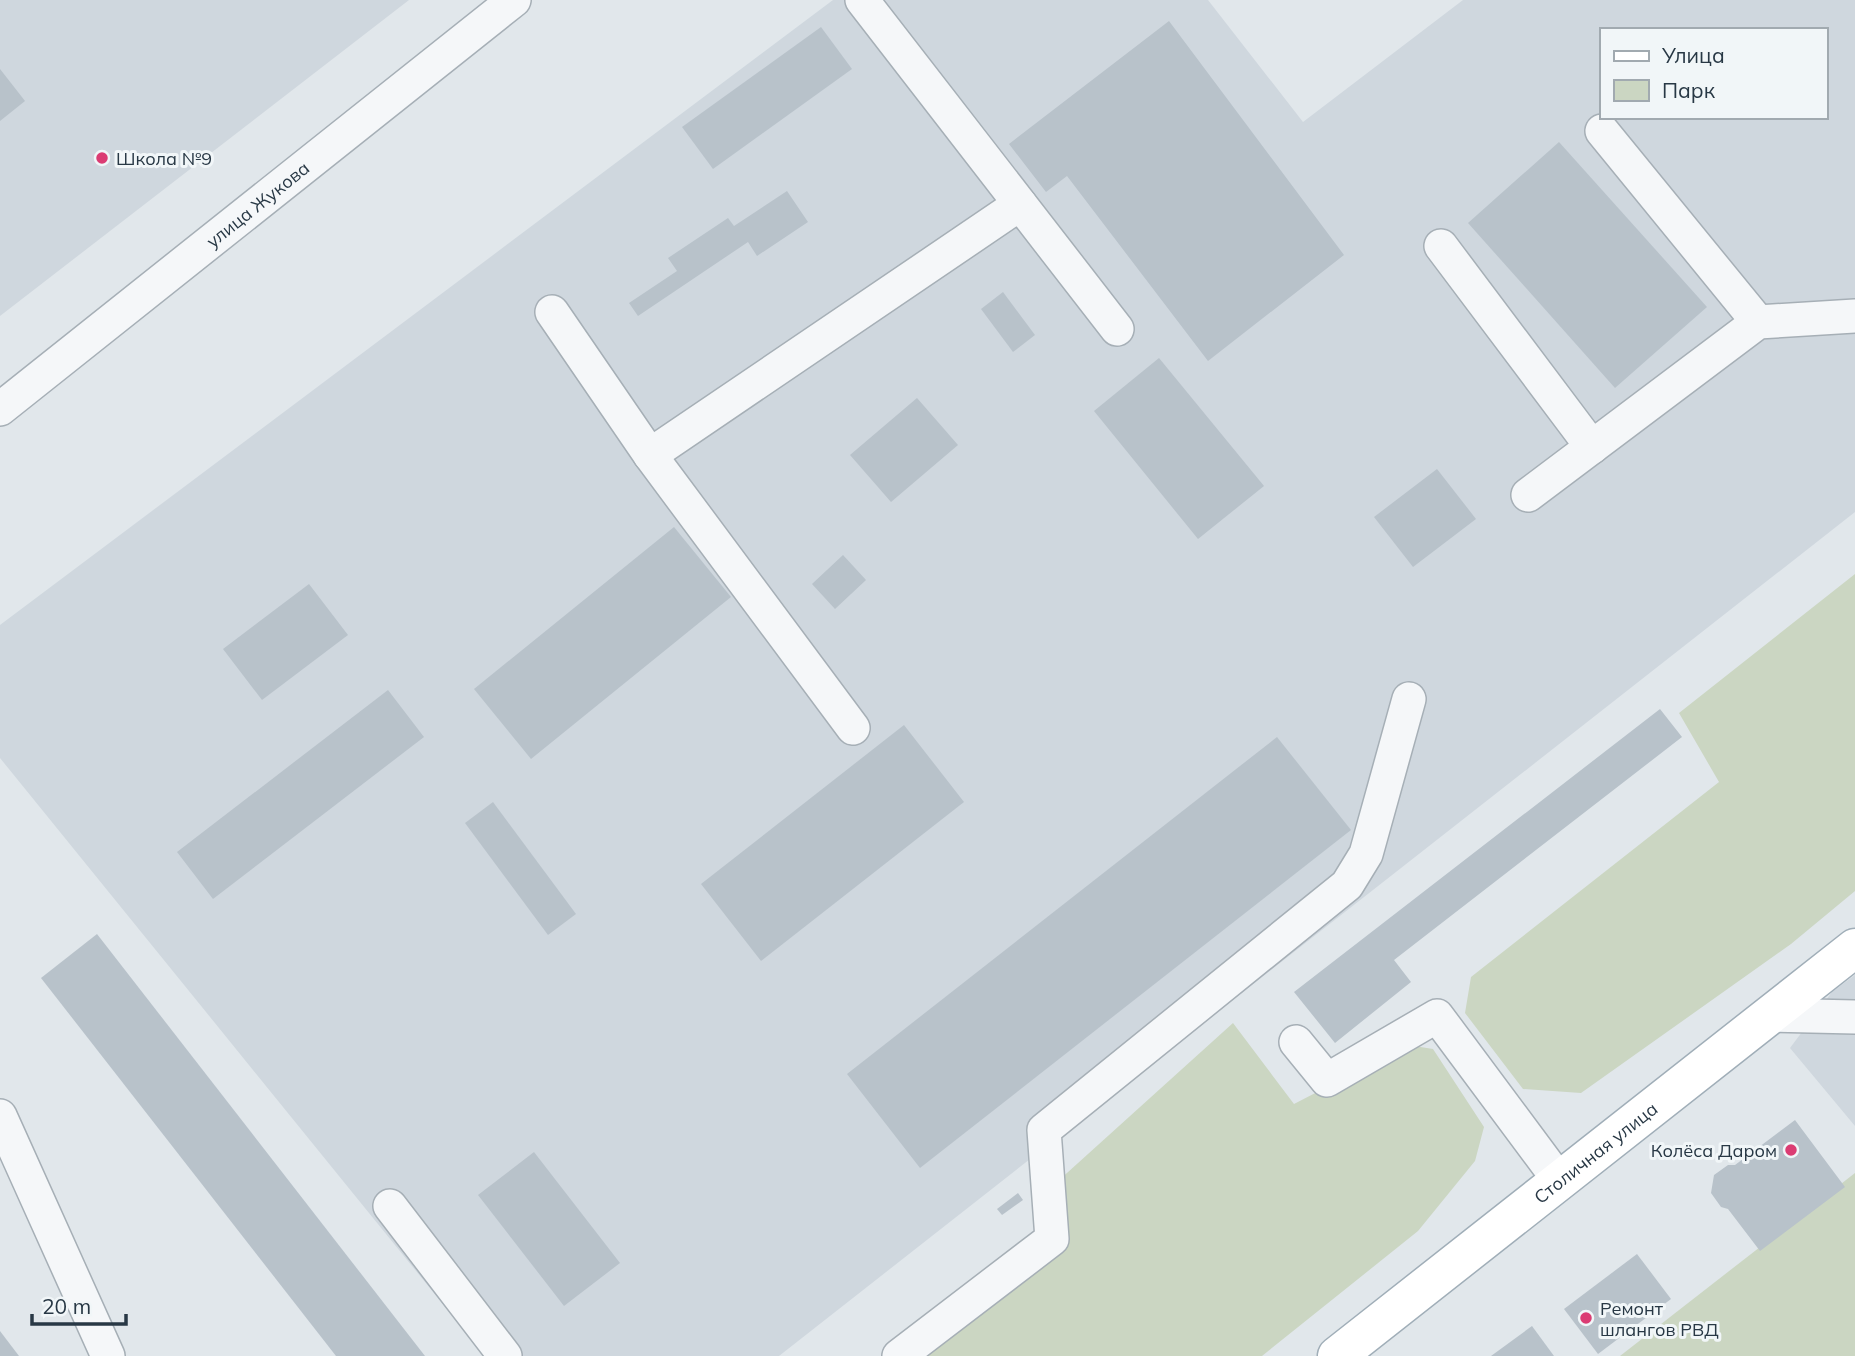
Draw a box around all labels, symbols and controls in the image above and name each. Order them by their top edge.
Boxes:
legend [1600,28,1827,119]
text: Улица [1661,42,1725,68]
text: Парк [1662,77,1716,103]
place label: Школа №9 [116,147,212,170]
marker: Школа №9 [94,150,110,166]
street label: улица Жукова [201,156,314,252]
street label: Столичная улица [1529,1097,1662,1208]
place label: Колёса Даром [1651,1139,1777,1162]
marker: Колёса Даром [1783,1142,1799,1158]
scale bar [32,1282,126,1326]
text: 20 m [42,1293,91,1319]
place label: Ремонт шлангов РВД [1600,1297,1719,1341]
marker: Ремонт шлангов РВД [1578,1310,1594,1326]

